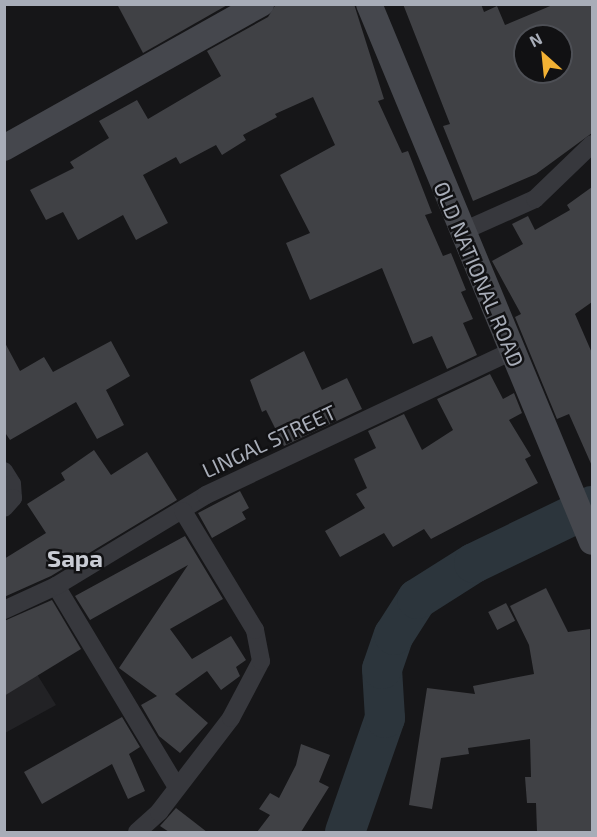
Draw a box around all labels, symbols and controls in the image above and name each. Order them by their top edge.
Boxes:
north arrow [513,24,573,84]
text: N [526,28,545,50]
street label: OLD NATIONAL ROAD [429,177,529,371]
street label: LINGAL STREET [198,399,340,483]
district label: Sapa [47,544,103,572]

